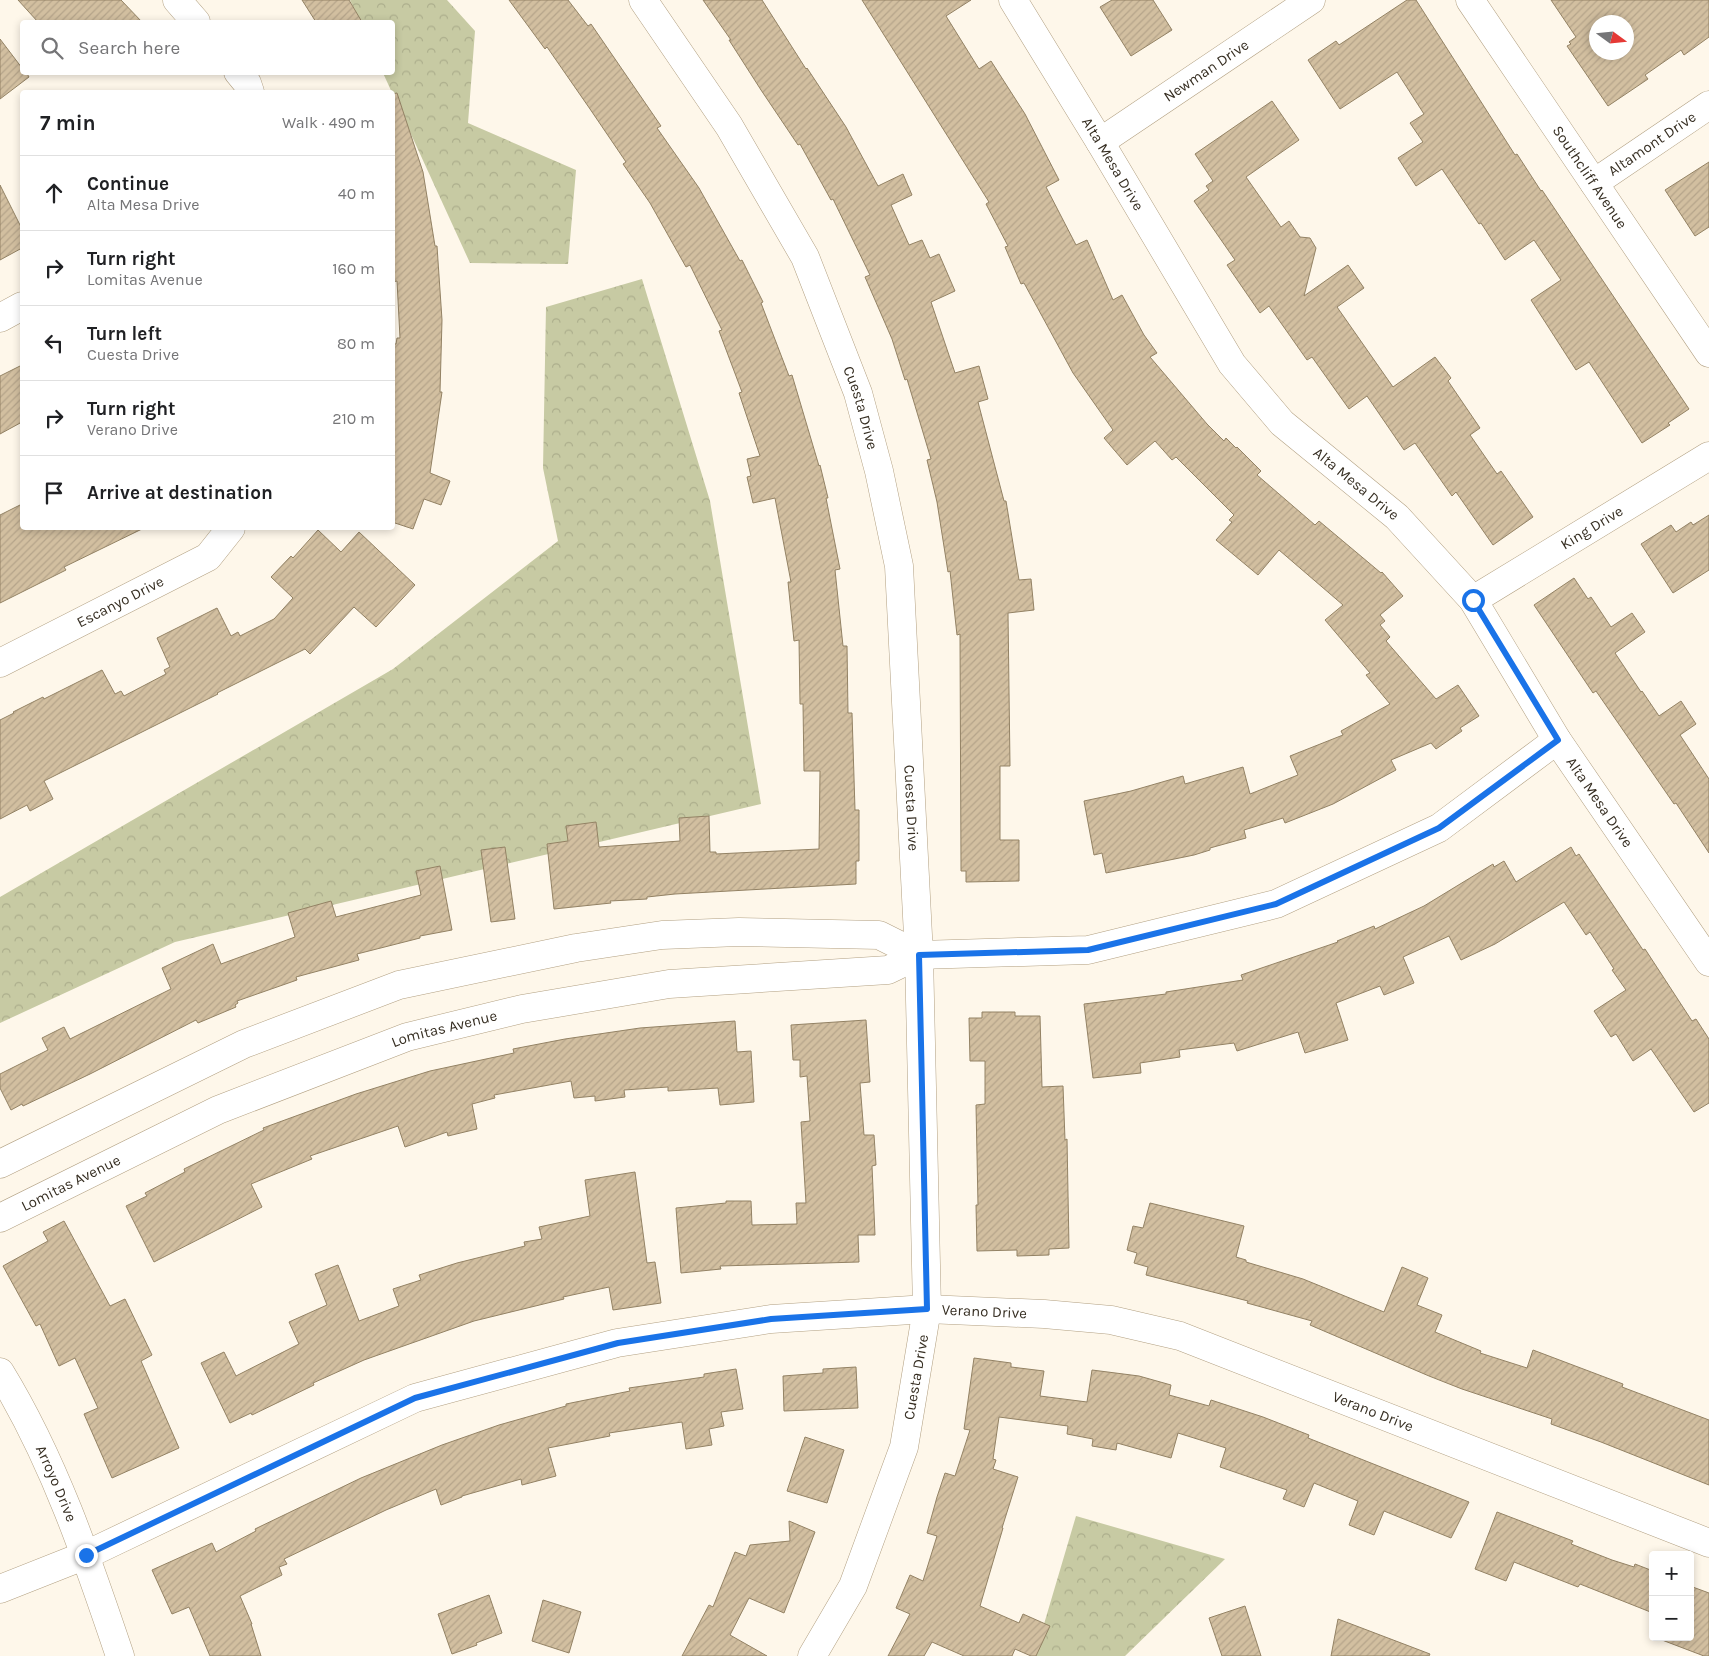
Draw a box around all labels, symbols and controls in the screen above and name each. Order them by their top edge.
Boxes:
north arrow [1589,15,1634,60]
search box [20,20,395,75]
icon: search [38,34,66,62]
street label: Newman Drive [1160,35,1252,106]
text: Search here [78,37,180,59]
street label: Altamont Drive [1605,108,1699,180]
text: 7 min [40,111,96,135]
text: Walk · 490 m [282,113,375,132]
street label: Alta Mesa Drive [1078,114,1148,214]
street label: Southcliff Avenue [1549,122,1631,232]
text: Continue [87,173,169,195]
icon: ahead [40,179,68,207]
text: 40 m [338,184,375,203]
text: Alta Mesa Drive [87,195,199,214]
text: Turn right [87,248,176,270]
icon: right [40,254,68,282]
text: 160 m [332,259,375,278]
text: Lomitas Avenue [87,270,203,289]
text: Turn left [87,323,162,345]
icon: left [40,329,68,357]
text: 80 m [337,334,375,353]
text: Cuesta Drive [87,345,179,364]
street label: Cuesta Drive [839,363,882,452]
text: Turn right [87,398,176,420]
icon: right [40,404,68,432]
text: 210 m [332,409,375,428]
text: Verano Drive [87,420,178,439]
street label: Alta Mesa Drive [1310,443,1403,524]
icon: arrive [40,479,68,507]
text: Arrive at destination [87,482,273,504]
street label: King Drive [1557,502,1626,553]
street label: Escanyo Drive [74,572,167,631]
route start [1462,589,1485,612]
street label: Alta Mesa Drive [1562,754,1637,851]
street label: Cuesta Drive [900,764,923,851]
street label: Lomitas Avenue [389,1006,499,1051]
street label: Lomitas Avenue [18,1151,123,1215]
street label: Verano Drive [941,1301,1027,1322]
street label: Cuesta Drive [900,1333,932,1421]
street label: Verano Drive [1330,1388,1416,1435]
street label: Arroyo Drive [32,1442,81,1524]
route end [75,1544,98,1567]
map controls [1649,1551,1694,1641]
button: + [1649,1551,1694,1596]
button: − [1649,1596,1694,1641]

